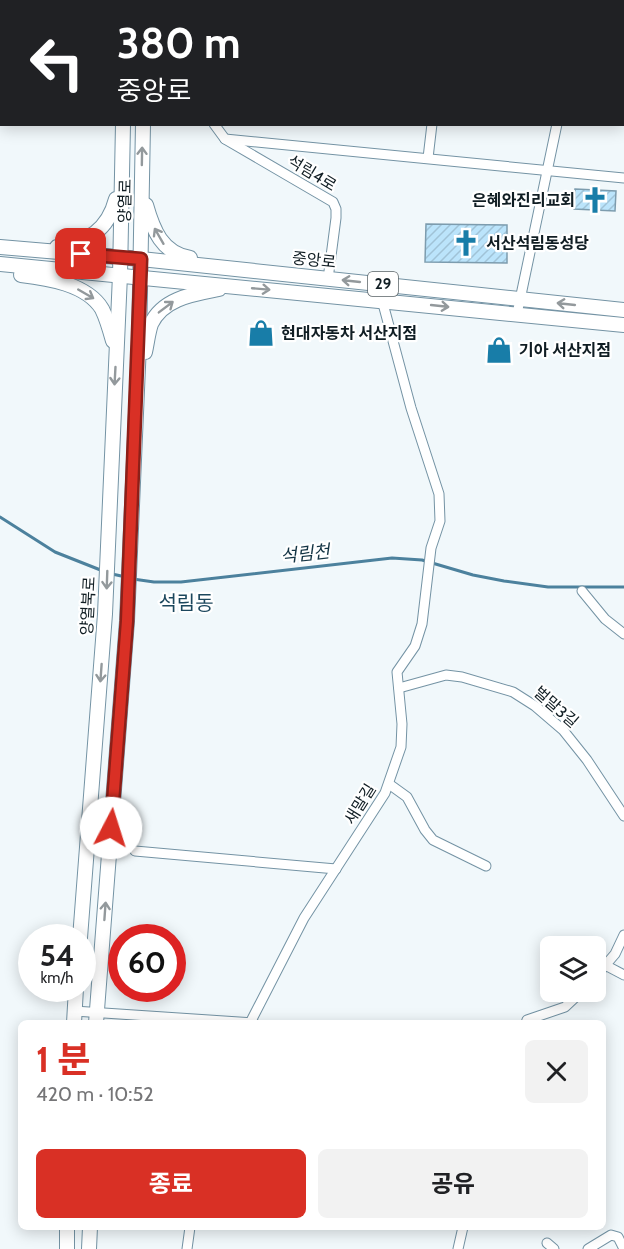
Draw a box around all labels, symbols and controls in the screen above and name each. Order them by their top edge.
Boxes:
text: 380 m [117,17,241,69]
icon: left [18,24,96,102]
text: 중앙로 [117,74,192,107]
one-way arrow [137,146,148,166]
street label: 석림4로 [284,151,340,195]
street label: 양열로 [115,178,135,223]
church icon: 은혜와진리교회 [580,185,610,215]
place label: 은혜와진리교회 [472,191,575,210]
pin [55,228,106,279]
one-way arrow [152,228,164,245]
church icon: 서산석림동성당 [451,228,481,258]
place label: 서산석림동성당 [486,234,589,253]
icon: arrive [64,237,97,270]
street label: 중앙로 [291,248,337,272]
road number: 29 [368,272,398,296]
one-way arrow [342,275,361,286]
one-way arrow [251,284,271,295]
one-way arrow [77,288,94,300]
one-way arrow [556,298,576,309]
one-way arrow [158,301,174,313]
one-way arrow [430,301,450,312]
shop icon: 현대자동차 서산지점 [246,318,276,348]
place label: 현대자동차 서산지점 [281,324,417,343]
shop icon: 기아 서산지점 [484,335,514,365]
place label: 기아 서산지점 [519,341,611,360]
one-way arrow [110,365,121,385]
water label: 석림천 [279,540,333,568]
one-way arrow [101,570,112,590]
street label: 양열북로 [77,576,99,636]
district label: 석림동 [158,591,214,615]
one-way arrow [95,662,106,682]
street label: 벌말3길 [530,683,582,731]
street label: 새말길 [340,780,380,828]
position arrow [79,796,143,860]
one-way arrow [99,901,110,921]
speed limit sign: 60 [108,924,186,1002]
map controls [540,936,606,1002]
button: layers [540,936,606,1002]
text: 54 [40,937,74,974]
text: km/h [41,969,73,987]
text: 1 분 [36,1037,91,1081]
button: close [525,1040,588,1103]
text: 420 m · 10:52 [36,1082,154,1106]
button: 종료 [36,1149,306,1218]
button: 공유 [318,1149,588,1218]

